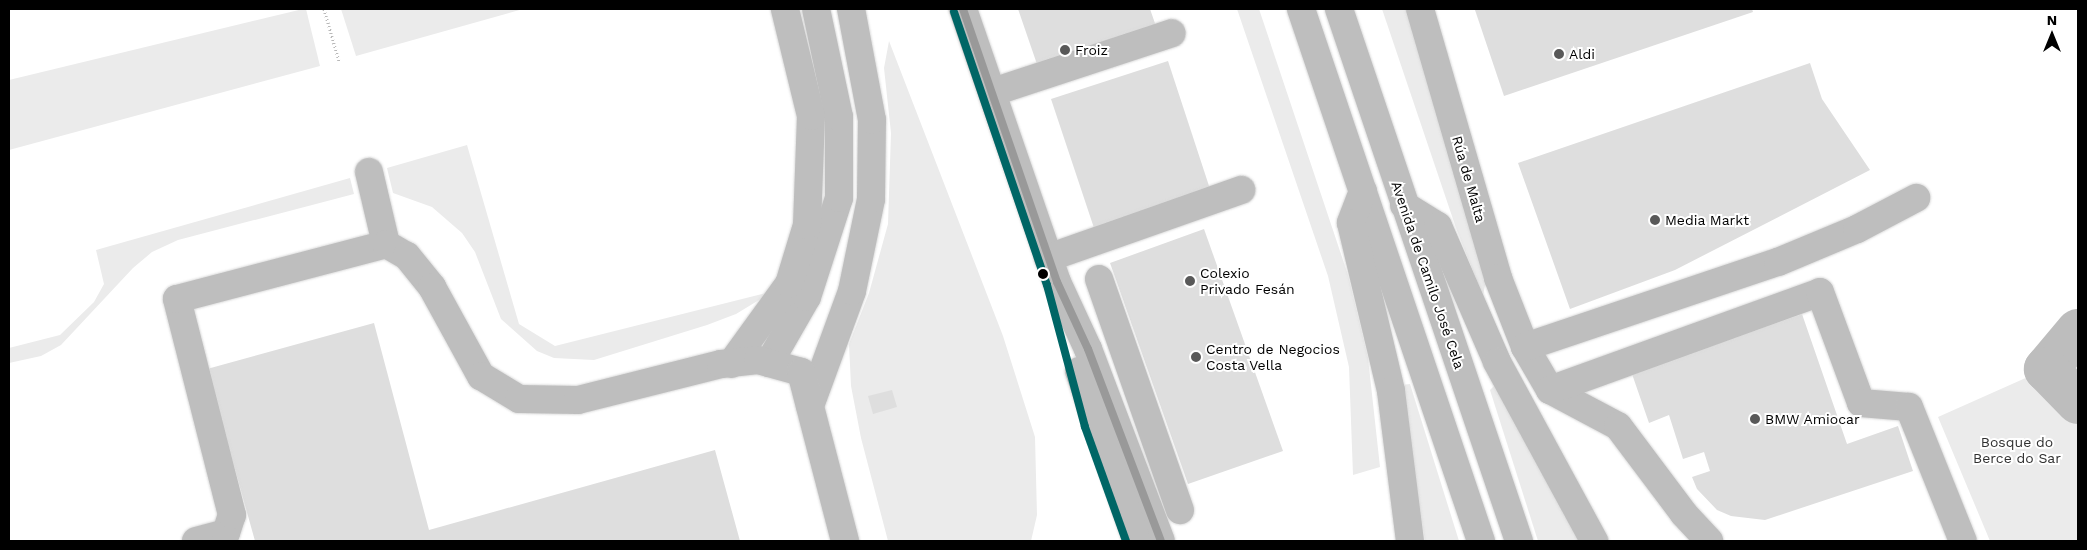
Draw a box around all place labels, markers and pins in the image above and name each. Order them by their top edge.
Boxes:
place label: Froiz [1075,42,1108,58]
marker: Froiz [1059,44,1071,56]
place label: Aldi [1569,46,1595,62]
marker: Aldi [1553,48,1565,60]
place label: Media Markt [1665,212,1749,228]
marker: Media Markt [1649,214,1661,226]
place label: Colexio Privado Fesán [1200,265,1295,298]
unlabelled marker [1038,269,1048,279]
marker: Colexio Privado Fesán [1184,275,1196,287]
place label: Centro de Negocios Costa Vella [1206,341,1340,374]
marker: Centro de Negocios Costa Vella [1190,351,1202,363]
place label: BMW Amiocar [1765,411,1861,427]
marker: BMW Amiocar [1749,413,1761,425]

